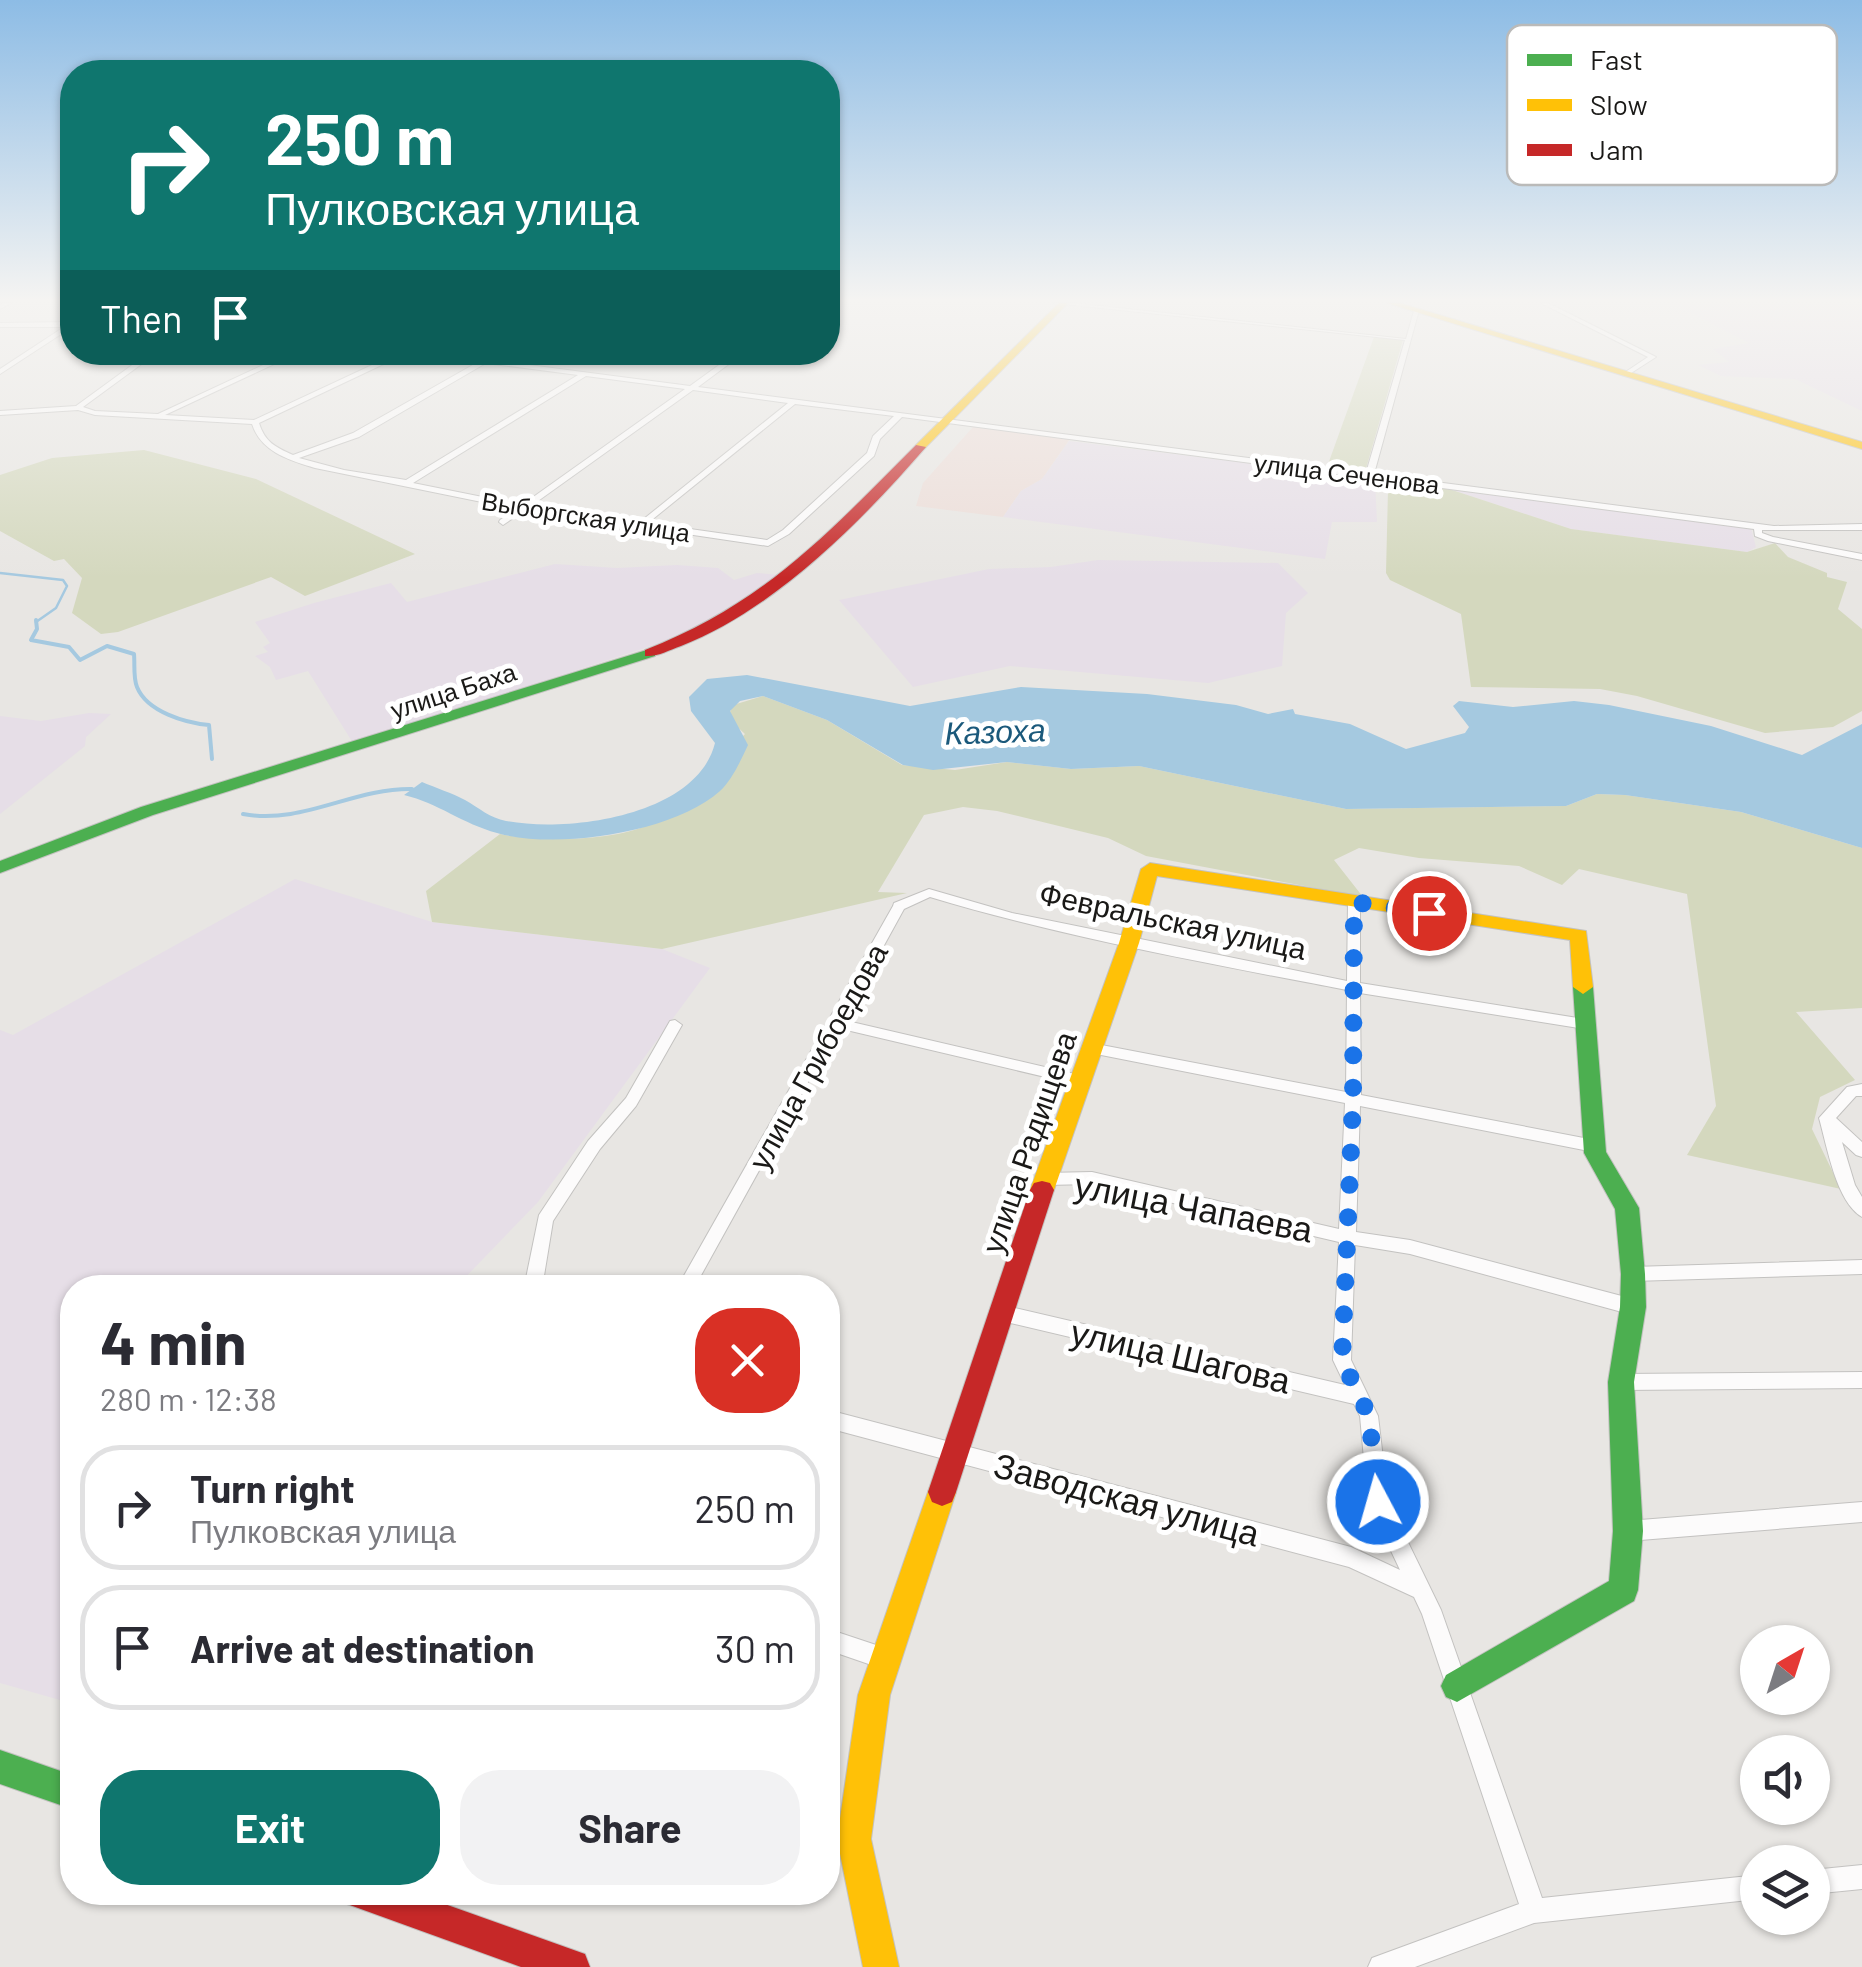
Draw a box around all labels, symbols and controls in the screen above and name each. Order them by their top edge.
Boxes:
legend [1507,25,1837,185]
text: Fast [1590,42,1643,76]
text: Slow [1590,87,1648,121]
text: 250 m [265,95,454,179]
icon: right [100,100,230,230]
text: Jam [1590,132,1644,166]
text: Пулковская улица [265,180,639,234]
icon: arrive [203,290,258,345]
text: Then [100,295,183,341]
street label: улица Сеченова [1253,447,1441,499]
street label: Выборгская улица [480,485,692,547]
street label: улица Баха [386,656,520,724]
water label: Казоха [944,709,1046,751]
pin [1387,871,1472,956]
street label: Февральская улица [1036,874,1310,966]
icon: arrive [1402,886,1457,941]
street label: улица Грибоедова [740,936,894,1175]
street label: улица Радищева [973,1026,1083,1257]
street label: улица Чапаева [1071,1162,1317,1250]
text: 4 min [100,1305,247,1377]
button: close [695,1308,800,1413]
street label: улица Шагова [1067,1309,1295,1401]
text: 280 m · 12:38 [100,1379,277,1417]
street label: Заводская улица [990,1442,1265,1554]
position arrow [1326,1450,1430,1554]
text: Turn right [190,1465,355,1511]
icon: right [105,1480,160,1535]
text: 250 m [695,1485,795,1531]
text: Пулковская улица [190,1511,456,1549]
icon: arrive [105,1620,160,1675]
text: Arrive at destination [190,1625,535,1671]
text: 30 m [715,1625,795,1671]
north arrow [1740,1625,1830,1715]
map controls [1740,1625,1830,1935]
button: sound [1740,1735,1830,1825]
button: Exit [100,1770,440,1885]
button: Share [460,1770,800,1885]
button: layers [1740,1845,1830,1935]

